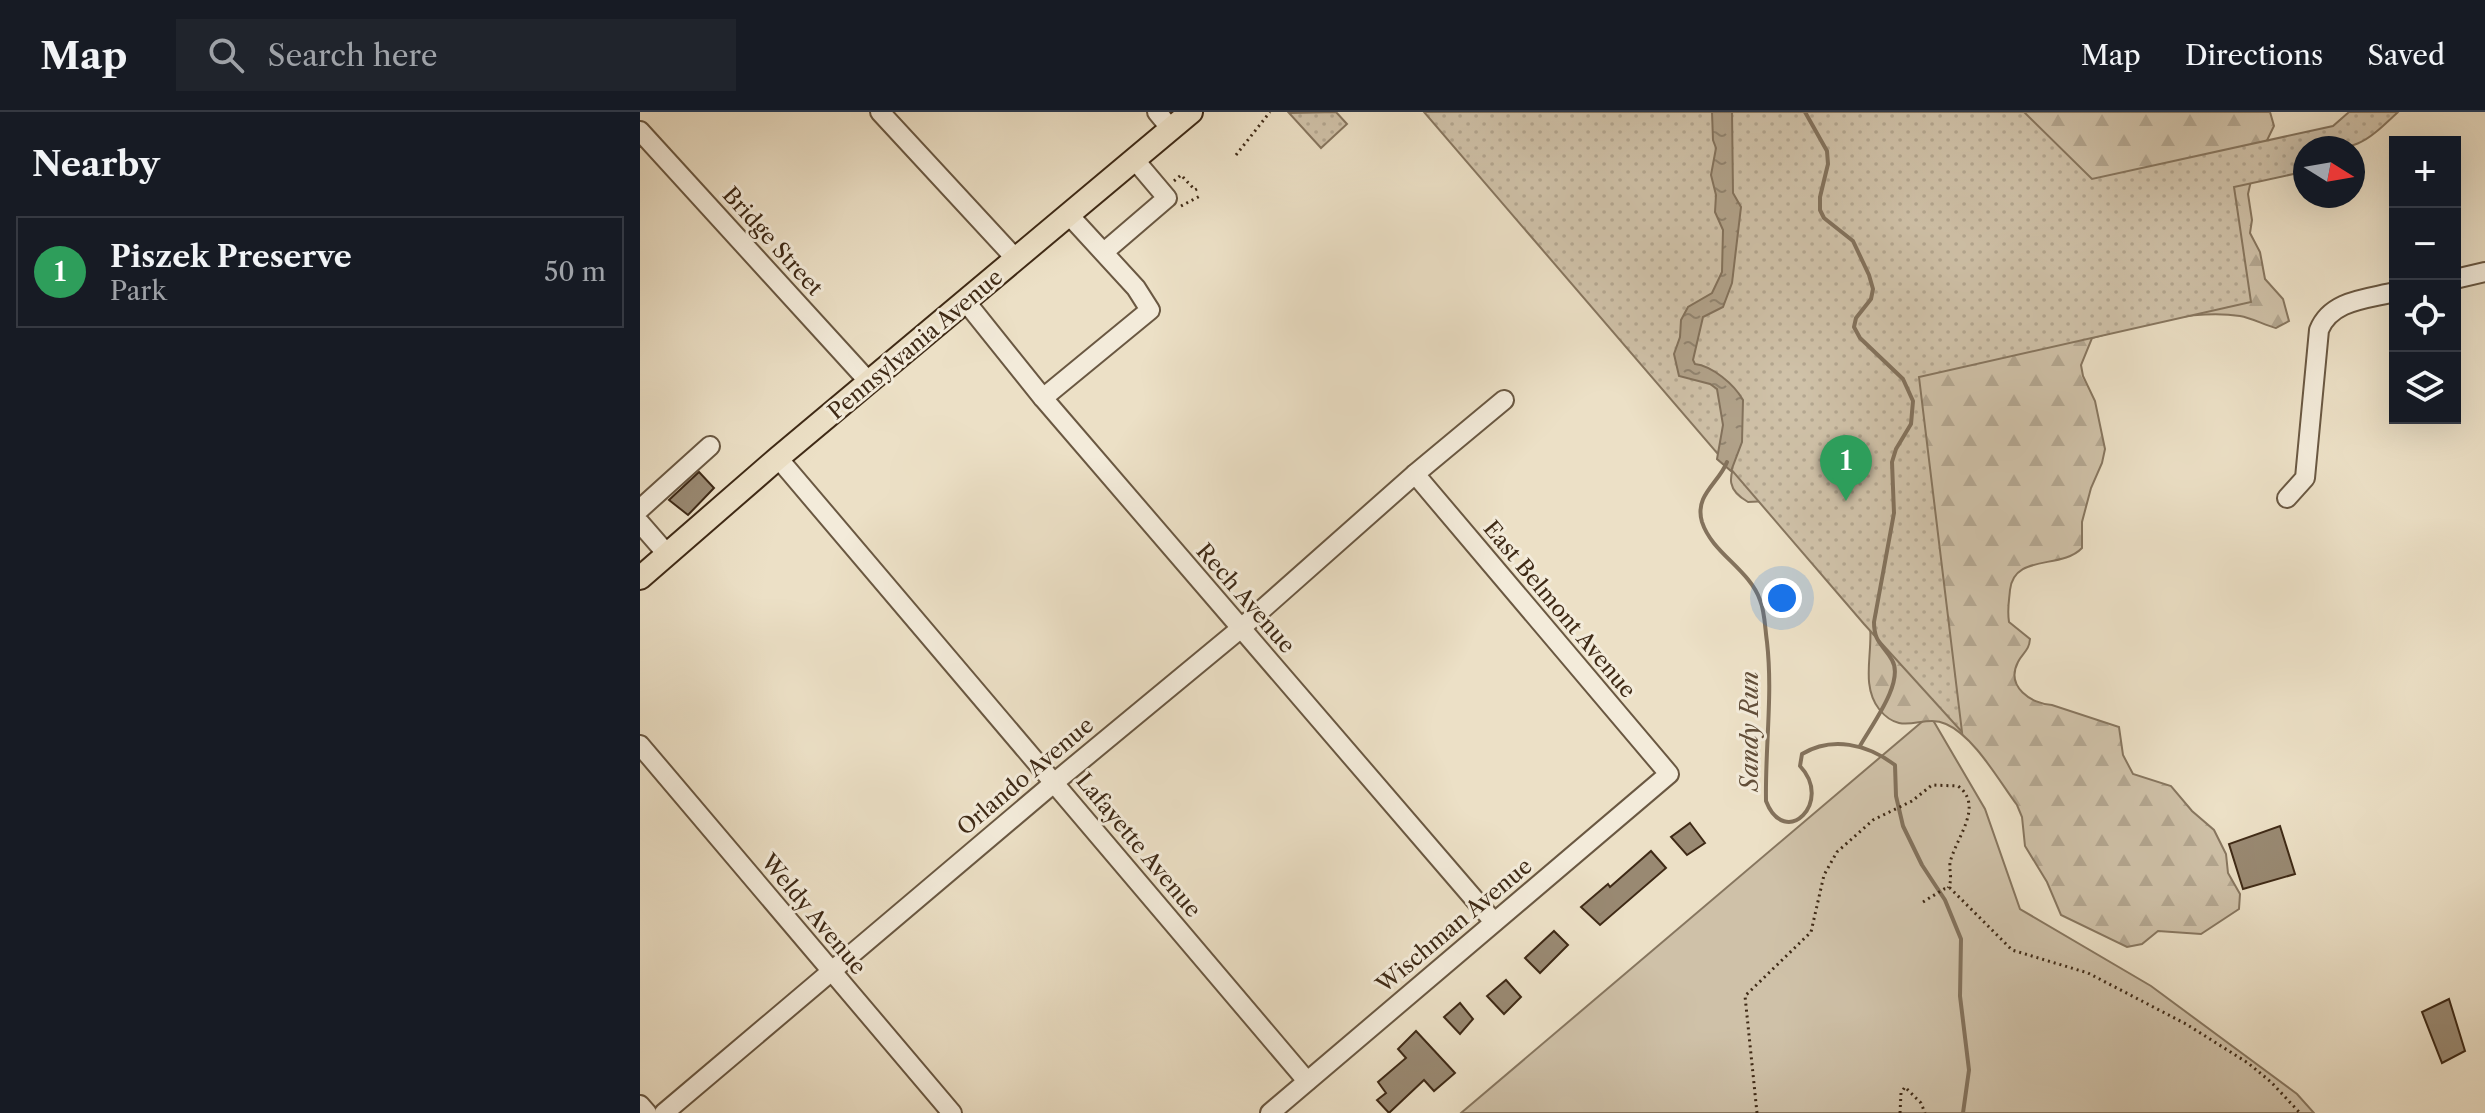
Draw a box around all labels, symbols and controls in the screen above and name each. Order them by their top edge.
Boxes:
search box [176,19,736,91]
text: Map [40,32,128,79]
icon: search [204,33,248,77]
text: Search here [268,37,438,74]
text: Map [2081,38,2141,72]
text: Directions [2185,38,2323,72]
text: Saved [2367,38,2445,72]
north arrow [2293,136,2365,208]
map controls [2389,136,2461,424]
button: + [2389,136,2461,208]
text: Nearby [32,143,160,185]
street label: Bridge Street [717,182,829,301]
button: − [2389,208,2461,280]
text: Piszek Preserve [110,238,352,275]
text: 1 [54,256,66,288]
text: 50 m [544,256,606,288]
street label: Pennsylvania Avenue [823,263,1008,425]
text: Park [110,275,167,307]
button: locate [2389,280,2461,352]
button: layers [2389,352,2461,424]
pin: 1 [1820,435,1872,501]
street label: East Belmont Avenue [1478,515,1642,703]
street label: Rech Avenue [1191,538,1301,659]
your location [1762,578,1802,618]
water label: Sandy Run [1735,671,1764,793]
street label: Orlando Avenue [952,712,1099,841]
street label: Lafayette Avenue [1070,768,1207,923]
street label: Weldy Avenue [755,848,872,980]
street label: Wischman Avenue [1370,852,1538,999]

